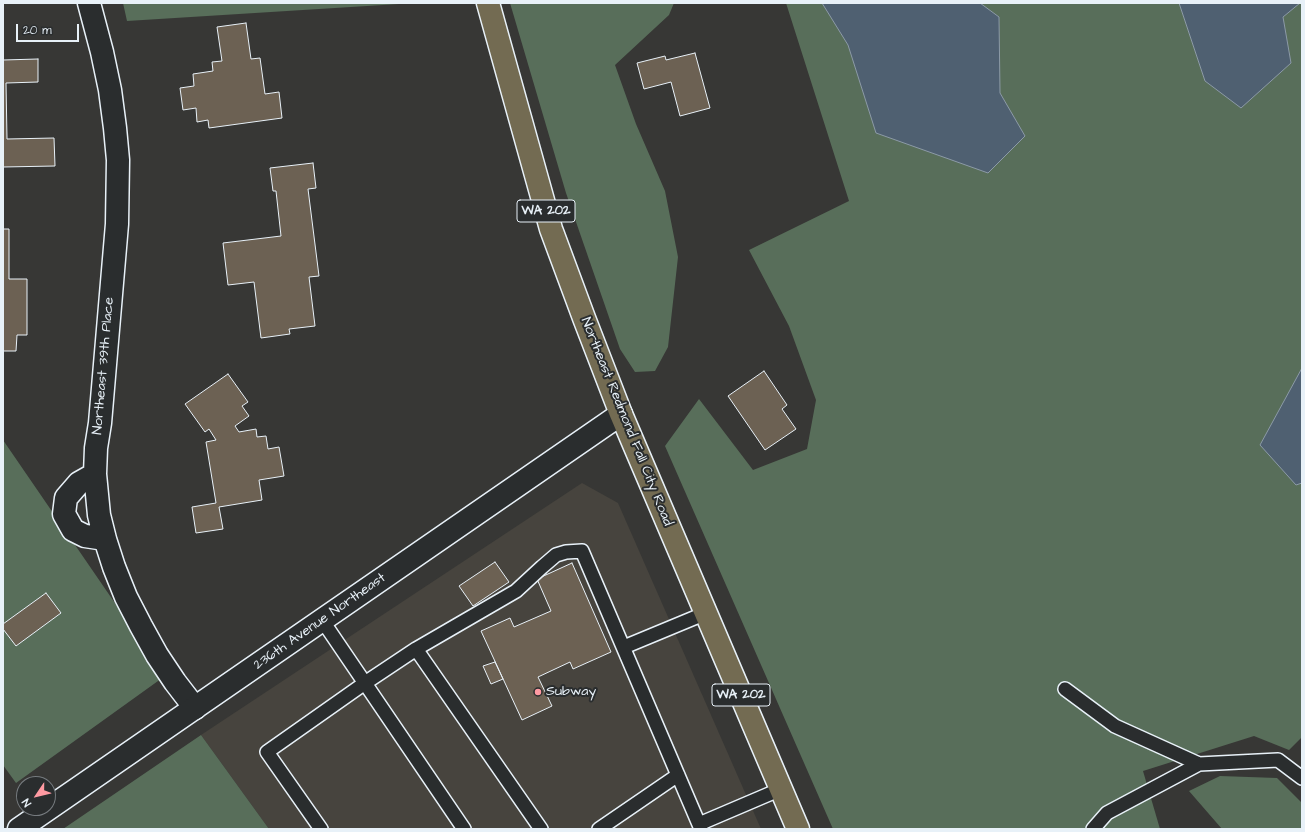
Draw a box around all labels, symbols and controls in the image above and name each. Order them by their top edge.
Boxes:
scale bar [18,16,81,42]
text: 20 m [23,22,52,39]
road number: WA 202 [517,200,575,222]
street label: Northeast 39th Place [90,297,118,435]
street label: Northeast Redmond Fall City Road [576,315,676,529]
street label: 236th Avenue Northeast [251,570,389,674]
place label: Subway [546,684,596,700]
road number: WA 202 [712,684,770,706]
marker: Subway [533,687,543,697]
north arrow [16,776,56,816]
text: N [18,795,35,810]

